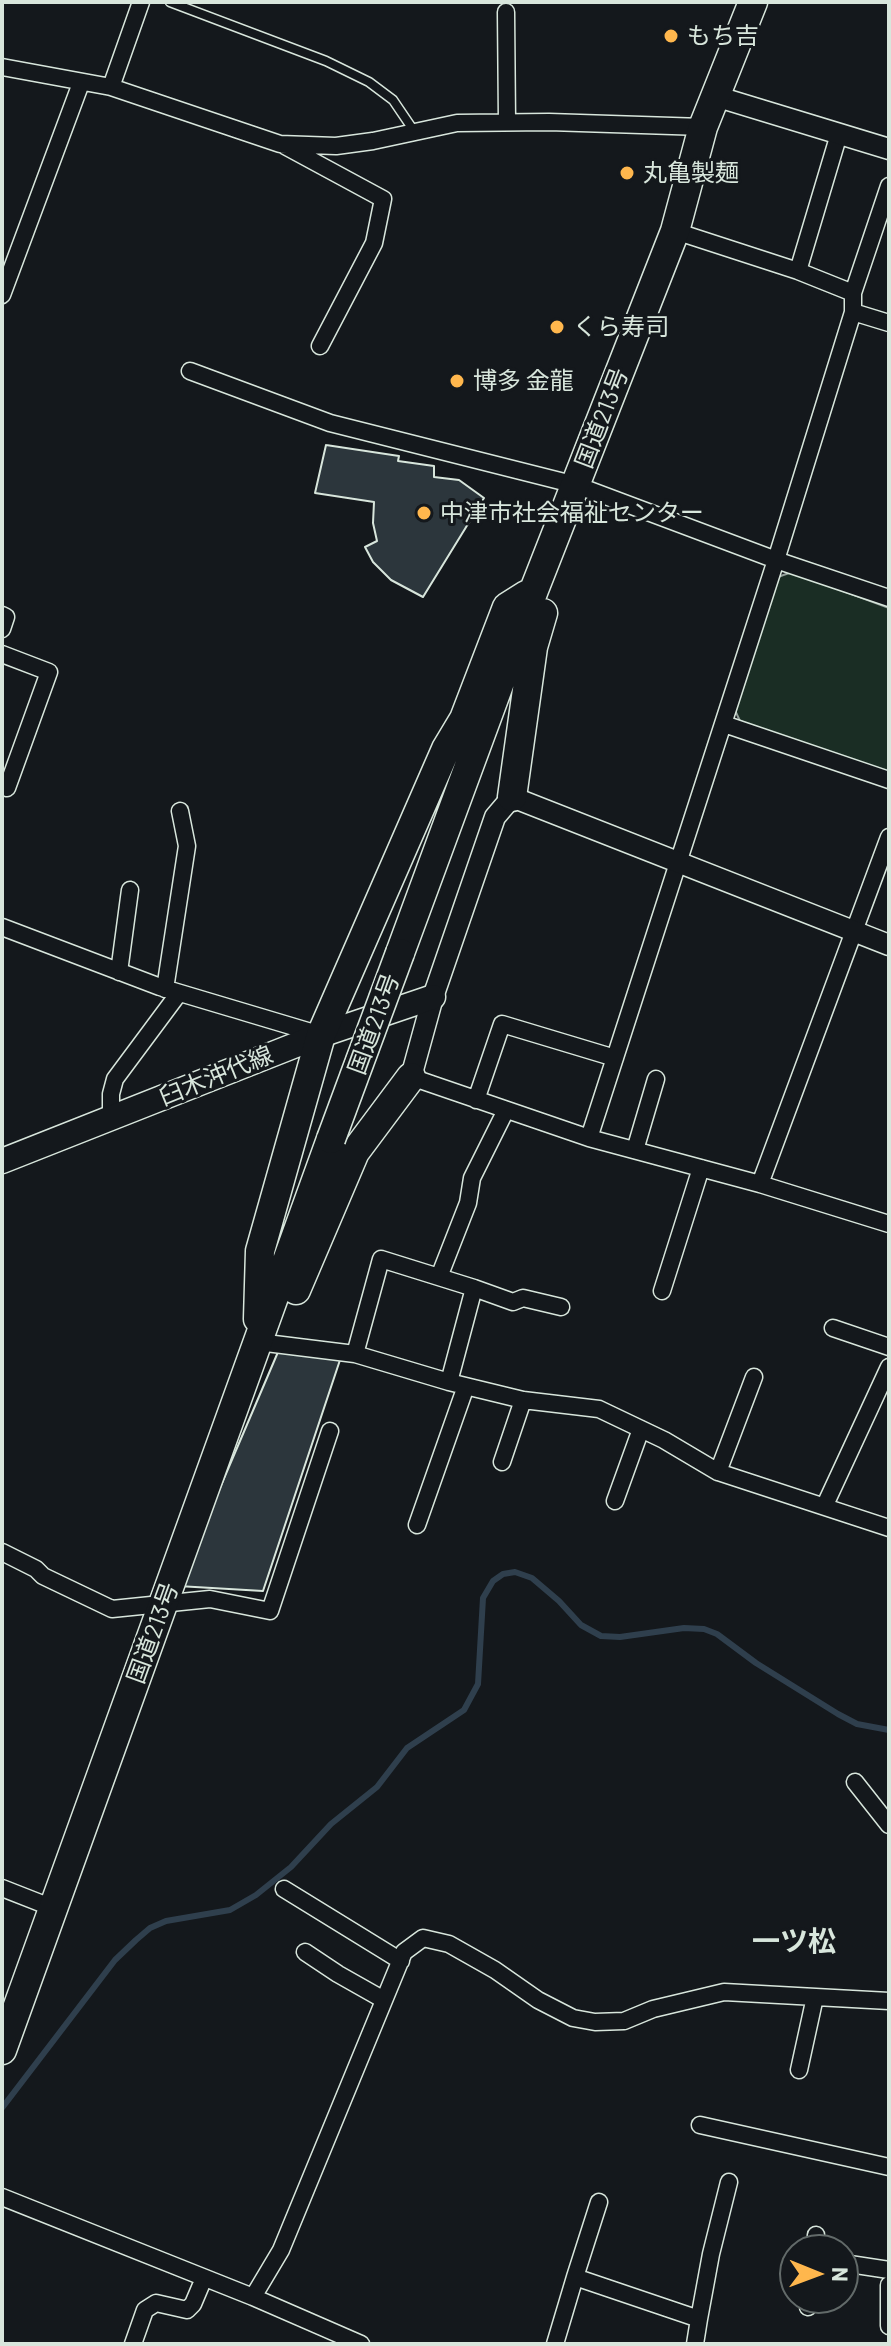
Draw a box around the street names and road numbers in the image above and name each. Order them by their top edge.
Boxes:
street label: 国道213号 [570,364,634,472]
street label: 国道213号 [342,970,406,1078]
street label: 臼木沖代線 [155,1040,277,1112]
street label: 国道213号 [121,1579,185,1687]

